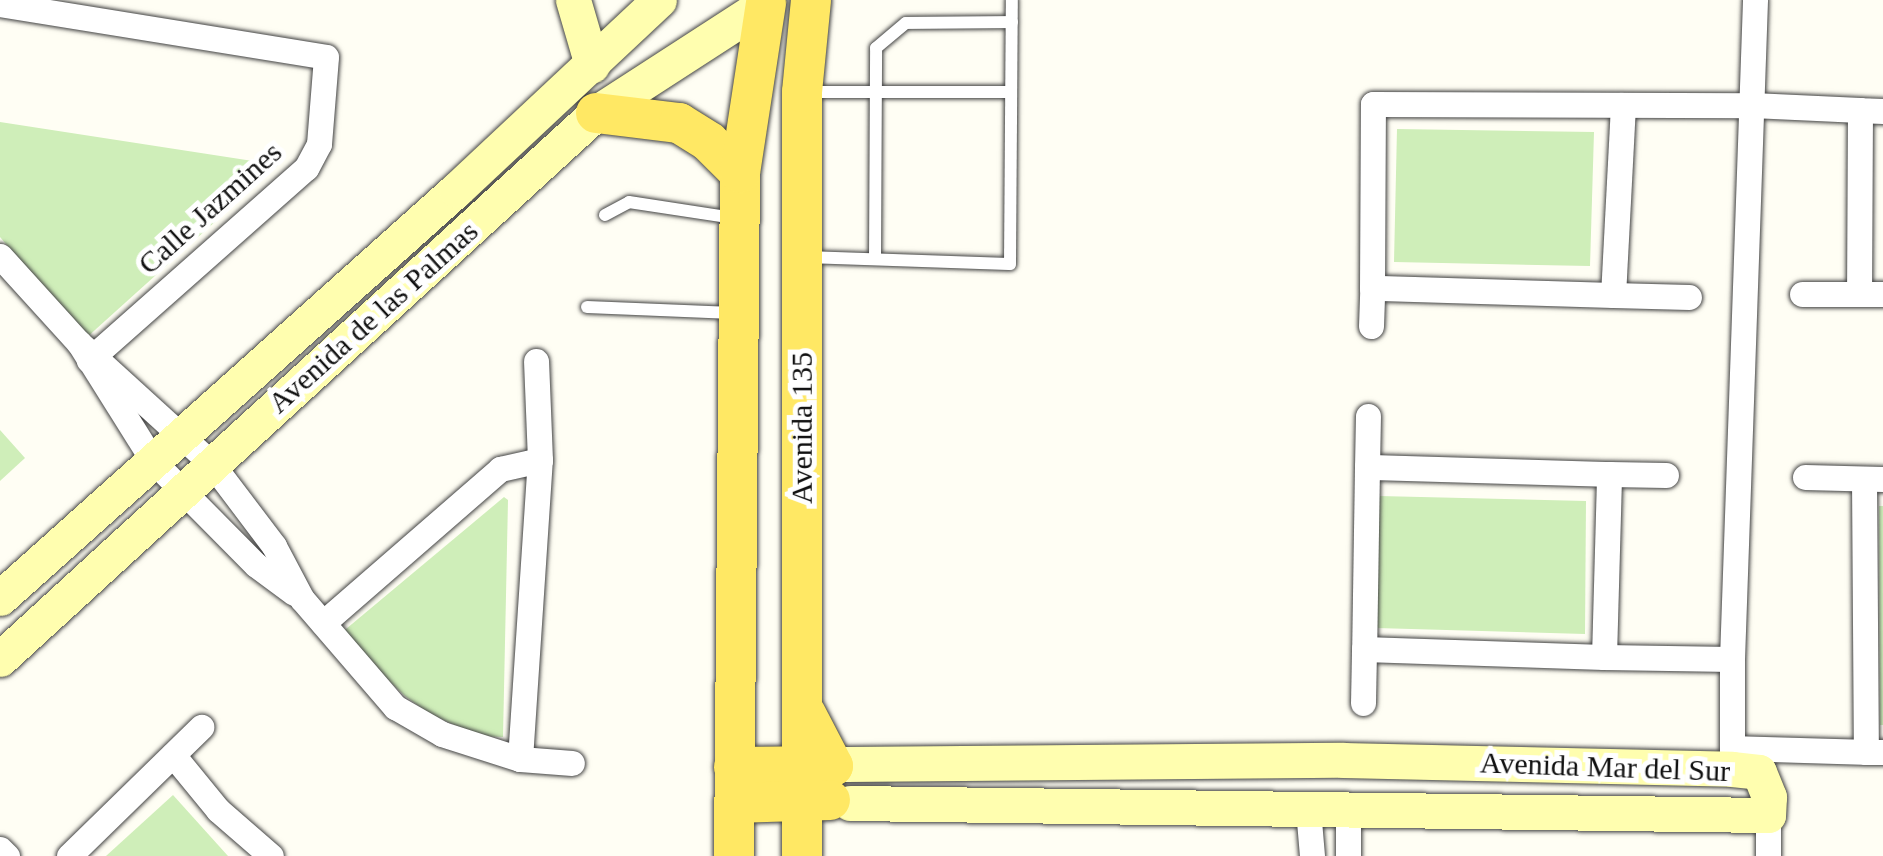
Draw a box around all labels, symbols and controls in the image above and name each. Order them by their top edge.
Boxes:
street label: Calle Jazmines [131,134,289,282]
street label: Avenida de las Palmas [261,213,485,421]
street label: Avenida 135 [784,352,820,504]
street label: Avenida Mar del Sur [1479,745,1731,789]

